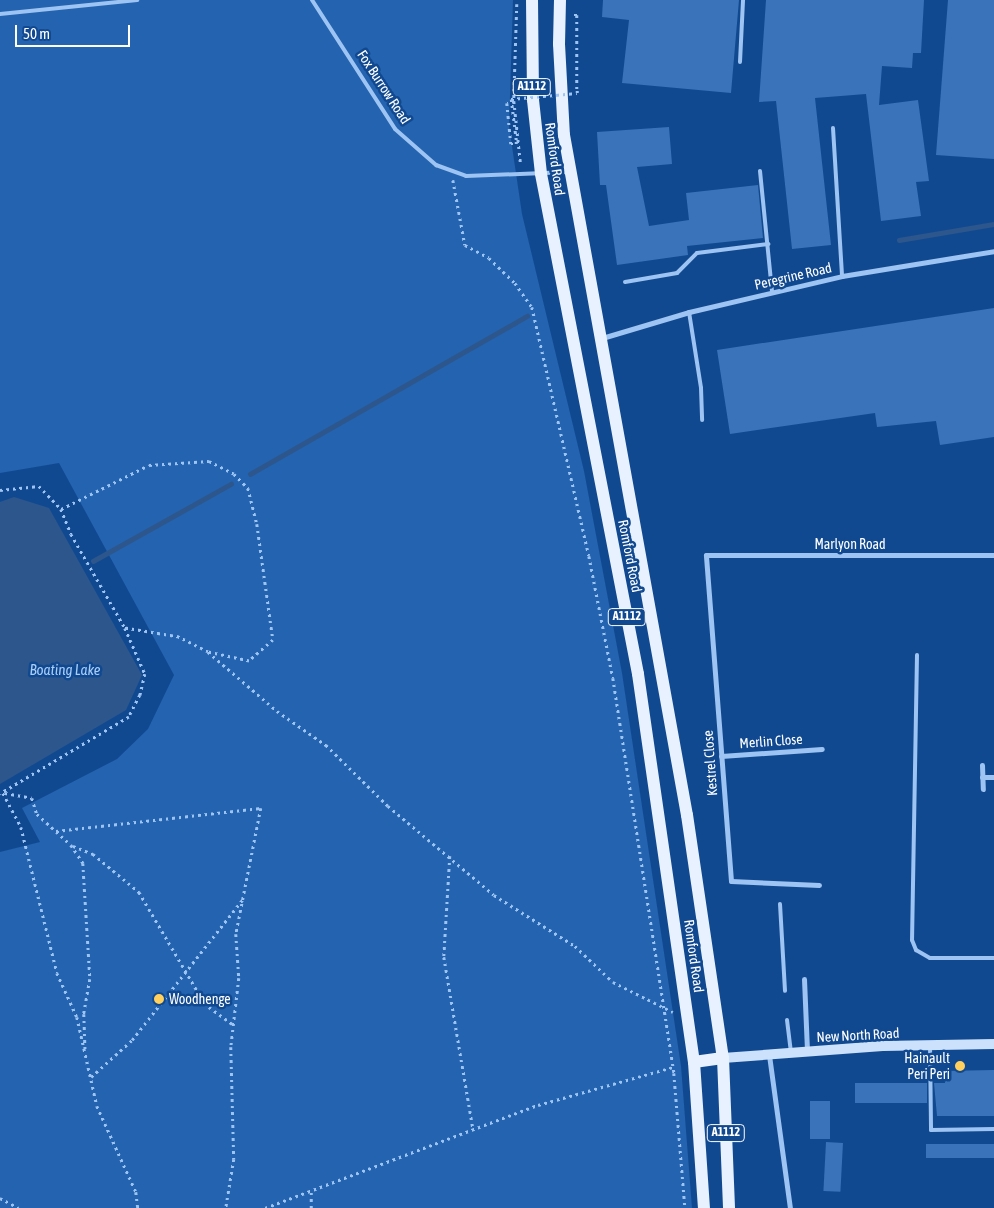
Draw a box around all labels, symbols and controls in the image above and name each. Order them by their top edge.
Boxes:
scale bar [18,15,132,47]
text: 50 m [23,25,50,42]
street label: Fox Burrow Road [354,47,414,127]
road number: A1112 [512,77,552,96]
street label: Romford Road [542,121,568,197]
street label: Peregrine Road [753,259,833,293]
street label: Romford Road [615,518,645,594]
street label: Marlyon Road [814,536,886,552]
road number: A1112 [607,608,647,626]
water label: Boating Lake [29,661,101,679]
street label: Kestrel Close [699,730,721,796]
street label: Merlin Close [739,730,803,752]
street label: Romford Road [681,918,707,994]
place label: Woodhenge [169,991,231,1007]
marker: Woodhenge [153,993,165,1005]
street label: New North Road [816,1024,900,1046]
place label: Hainault Peri Peri [904,1050,950,1082]
marker: Hainault Peri Peri [954,1060,966,1072]
road number: A1112 [706,1124,746,1142]

